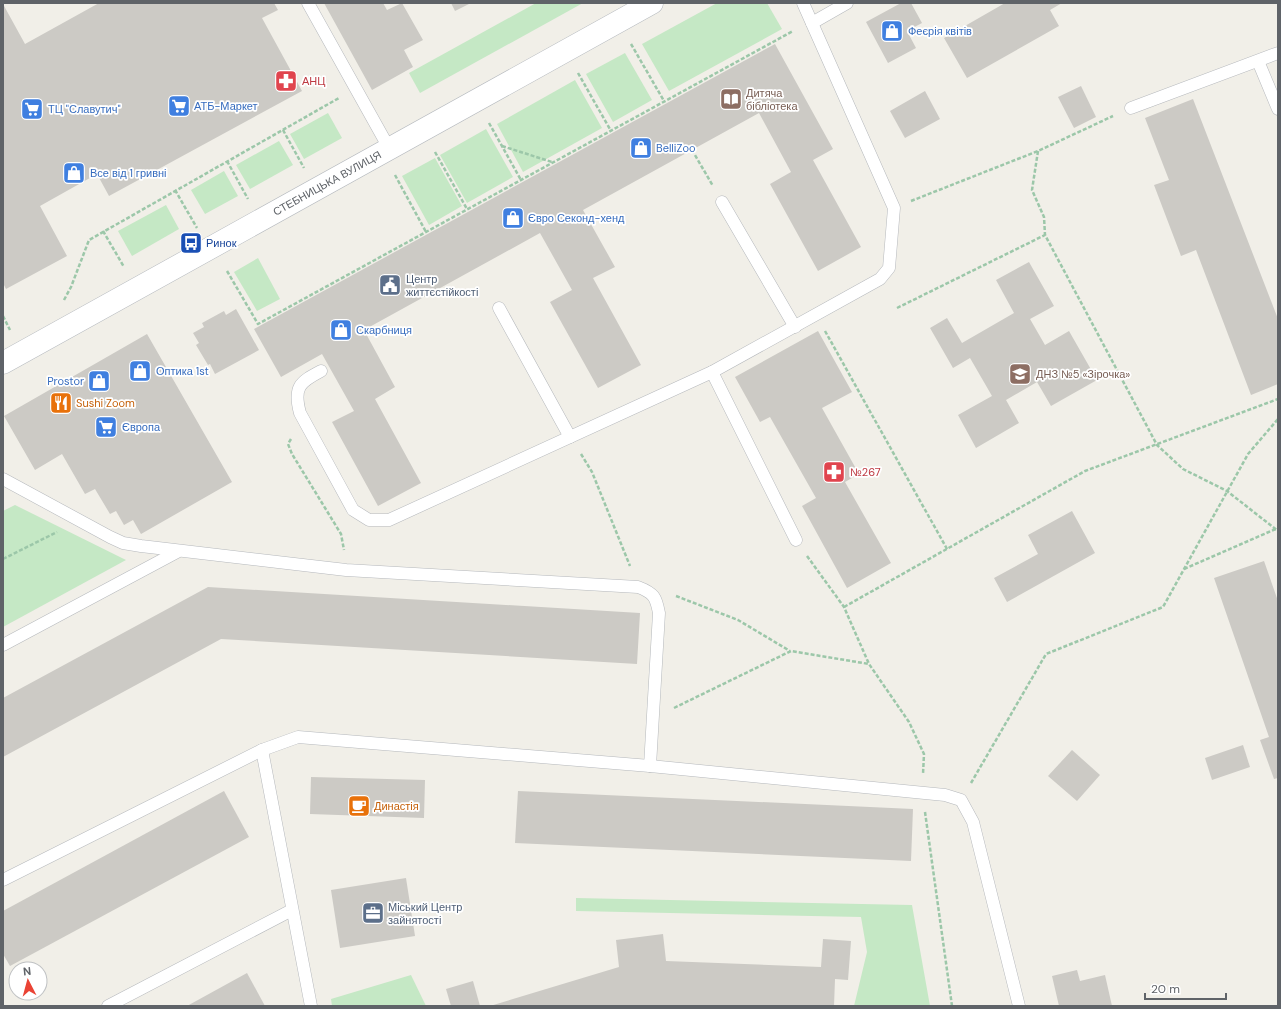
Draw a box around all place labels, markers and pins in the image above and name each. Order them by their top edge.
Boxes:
shop icon: Феєрія квітів [879,18,905,44]
place label: Феєрія квітів [908,24,972,38]
pharmacy icon: АНЦ [273,68,299,94]
place label: АНЦ [302,74,325,88]
library icon: Дитяча бібліотека [718,86,744,112]
place label: Дитяча бібліотека [746,86,798,113]
supermarket icon: АТБ-Маркет [166,93,192,119]
supermarket icon: ТЦ "Славутич" [19,96,45,122]
place label: АТБ-Маркет [194,99,258,113]
place label: ТЦ "Славутич" [48,102,121,116]
shop icon: BelliZoo [628,135,654,161]
place label: BelliZoo [656,141,695,155]
shop icon: Все від 1 гривні [61,160,87,186]
place label: Все від 1 гривні [90,166,167,180]
shop icon: Євро Секонд-хенд [500,205,526,231]
place label: Євро Секонд-хенд [528,211,625,225]
bus stop icon: Ринок [178,230,204,256]
place label: Ринок [206,236,237,250]
public building icon: Центр життєстійкості [377,272,403,298]
place label: Центр життєстійкості [406,272,478,299]
shop icon: Скарбниця [328,317,354,343]
place label: Скарбниця [356,323,412,337]
shop icon: Оптика 1st [127,358,153,384]
school or university icon: ДНЗ №5 «Зірочка» [1007,361,1033,387]
place label: Оптика 1st [156,364,209,378]
place label: ДНЗ №5 «Зірочка» [1036,367,1130,381]
shop icon: Prostor [86,368,112,394]
place label: Prostor [47,374,84,388]
restaurant icon: Sushi Zoom [48,390,74,416]
place label: Sushi Zoom [76,396,135,410]
supermarket icon: Європа [93,414,119,440]
place label: Європа [122,420,161,434]
pharmacy icon: №267 [821,459,847,485]
place label: №267 [850,465,881,479]
cafe icon: Династія [346,793,372,819]
place label: Династія [374,799,419,813]
office icon: Міський Центр зайнятості [360,900,386,926]
place label: Міський Центр зайнятості [388,900,462,927]

